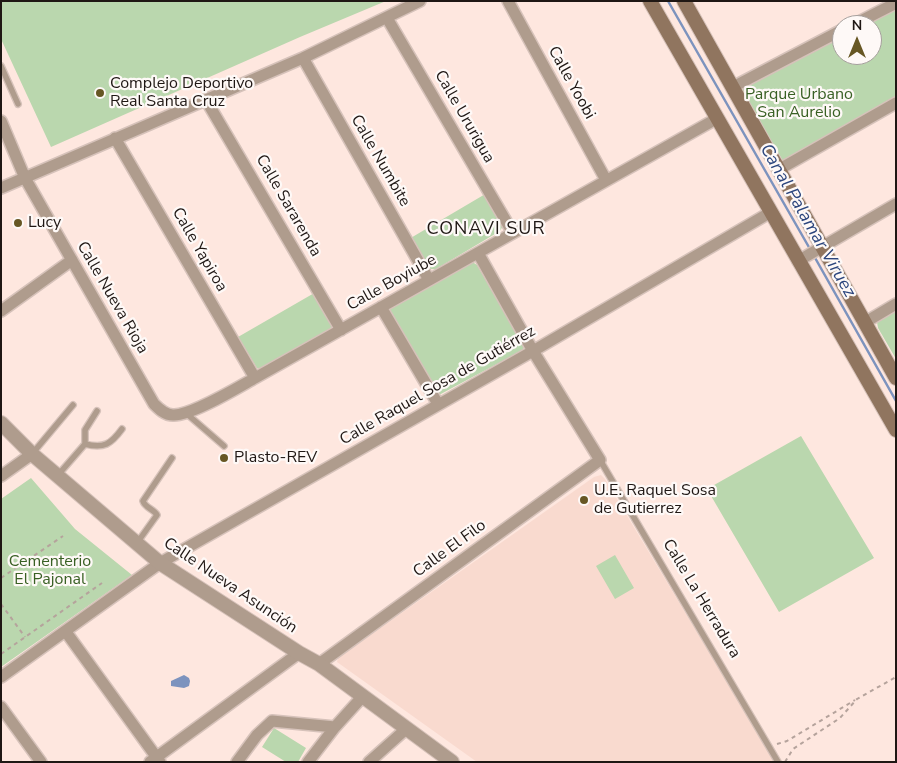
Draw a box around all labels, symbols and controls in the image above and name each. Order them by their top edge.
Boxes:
north arrow [832,15,882,65]
text: N [852,16,862,35]
street label: Calle Yoobi [543,43,599,123]
street label: Calle Ururigua [430,67,498,167]
place label: Complejo Deportivo Real Santa Cruz [110,74,253,112]
park label: Parque Urbano San Aurelio [745,85,853,123]
marker: Complejo Deportivo Real Santa Cruz [94,87,106,99]
street label: Calle Numbite [346,112,414,210]
water label: Canal Palamar Viruez [754,140,860,302]
street label: Calle Sararenda [251,152,325,260]
street label: Calle Yapiroa [167,205,231,295]
place label: Lucy [28,213,61,233]
marker: Lucy [12,217,24,229]
district label: CONAVI SUR [425,219,547,241]
street label: Calle Nueva Rioja [72,238,152,358]
street label: Calle Boyiube [344,251,440,315]
street label: Calle Raquel Sosa de Gutiérrez [337,322,539,450]
place label: Plasto-REV [234,448,317,468]
marker: Plasto-REV [218,452,230,464]
place label: U.E. Raquel Sosa de Gutierrez [594,481,716,519]
marker: U.E. Raquel Sosa de Gutierrez [578,494,590,506]
street label: Calle El Filo [410,516,490,582]
street label: Calle Nueva Asunción [159,534,301,638]
street label: Calle La Herradura [658,536,744,662]
park label: Cementerio El Pajonal [9,552,91,590]

